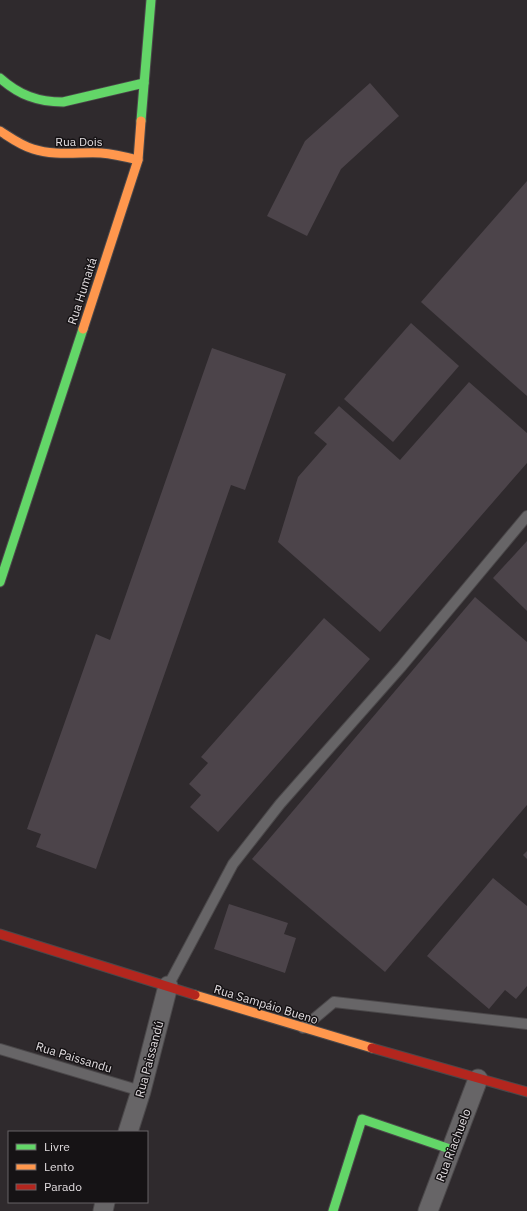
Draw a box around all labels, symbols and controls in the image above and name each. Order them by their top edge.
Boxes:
street label: Rua Dois [55,134,103,149]
street label: Rua Humaitá [64,255,100,326]
street label: Rua Sampáio Bueno [212,981,320,1027]
street label: Rua Paissandú [132,1019,166,1099]
street label: Rua Paissandu [34,1038,114,1076]
street label: Rua Riachuelo [432,1106,474,1184]
legend [8,1131,148,1203]
text: Livre [44,1139,70,1154]
text: Lento [44,1159,74,1174]
text: Parado [44,1179,82,1194]

